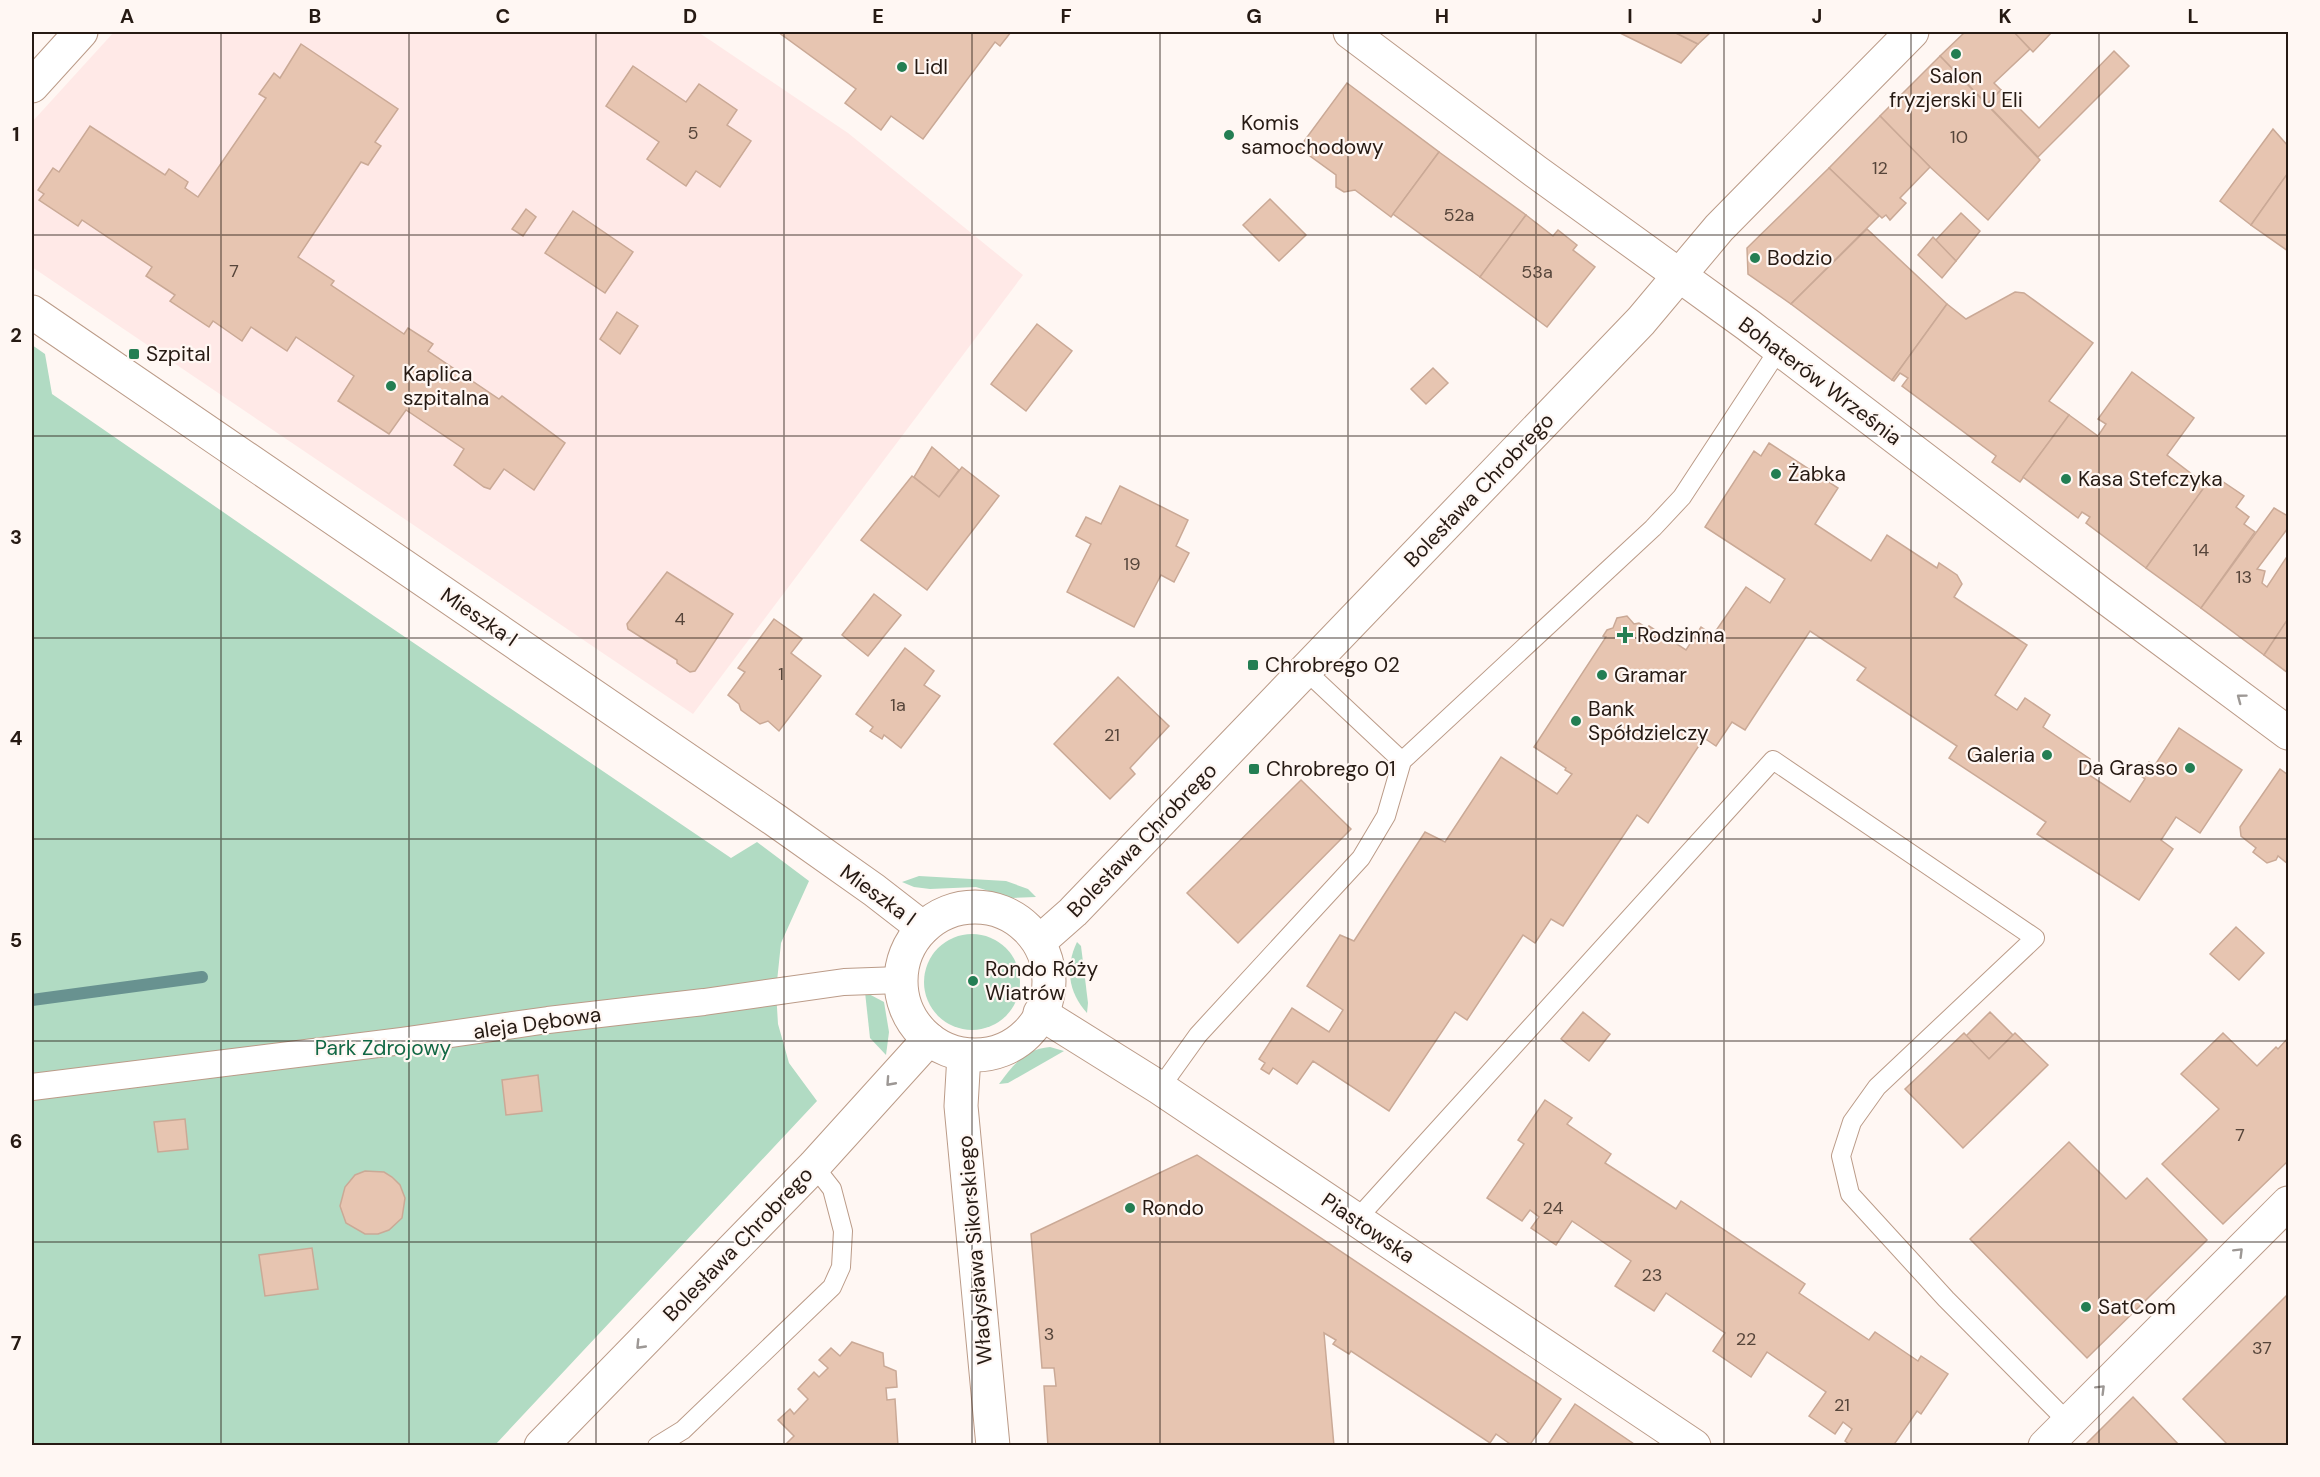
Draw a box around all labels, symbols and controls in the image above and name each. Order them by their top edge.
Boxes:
text: A [120,3,134,29]
text: B [309,3,321,29]
text: C [496,3,510,29]
text: D [683,3,697,29]
text: E [872,3,884,29]
text: F [1060,3,1072,29]
text: G [1246,3,1262,29]
text: H [1435,3,1449,29]
text: I [1627,3,1633,29]
text: J [1812,3,1822,29]
text: K [1998,3,2012,29]
text: L [2187,3,2199,29]
marker: Salon fryzjerski U Eli [1949,47,1963,61]
place label: Lidl [914,53,948,81]
marker: Lidl [895,60,909,74]
place label: Salon fryzjerski U Eli [1889,62,2023,114]
place label: Komis samochodowy [1241,109,1384,161]
text: 1 [12,121,20,147]
house number: 5 [688,121,698,145]
house number: 10 [1950,125,1968,149]
marker: Komis samochodowy [1222,128,1236,142]
house number: 12 [1872,156,1888,180]
house number: 52a [1444,203,1474,227]
place label: Bodzio [1767,244,1832,272]
marker: Bodzio [1748,251,1762,265]
house number: 7 [229,259,239,283]
house number: 53a [1521,260,1553,284]
street label: Bohaterów Września [1733,310,1907,452]
text: 2 [10,322,22,348]
place label: Szpital [146,340,210,368]
marker: Szpital [127,347,141,361]
place label: Kaplica szpitalna [403,360,489,412]
marker: Kaplica szpitalna [384,379,398,393]
street label: Bolesława Chrobrego [1398,407,1560,573]
place label: Żabka [1788,460,1846,488]
place label: Kasa Stefczyka [2078,465,2223,493]
marker: Żabka [1769,467,1783,481]
marker: Kasa Stefczyka [2059,472,2073,486]
text: 3 [10,524,22,550]
house number: 14 [2193,538,2209,562]
house number: 19 [1124,552,1140,576]
house number: 13 [2236,565,2252,589]
street label: Mieszka I [435,581,523,653]
house number: 4 [675,607,686,631]
place label: Rodzinna [1637,621,1725,649]
marker: Rodzinna [1618,628,1632,642]
place label: Chrobrego 02 [1265,651,1400,679]
marker: Chrobrego 02 [1246,658,1260,672]
place label: Gramar [1614,661,1687,689]
house number: 1 [778,662,784,686]
marker: Gramar [1595,668,1609,682]
house number: 1a [890,693,906,717]
one-way arrow [2237,694,2248,705]
place label: Bank Spółdzielczy [1588,695,1709,747]
marker: Bank Spółdzielczy [1569,714,1583,728]
house number: 21 [1104,723,1120,747]
text: 4 [10,725,23,751]
place label: Galeria [1967,741,2035,769]
marker: Galeria [2040,748,2054,762]
place label: Da Grasso [2078,754,2178,782]
place label: Chrobrego 01 [1266,755,1396,783]
street label: Bolesława Chrobrego [1061,757,1223,923]
marker: Da Grasso [2183,761,2197,775]
marker: Chrobrego 01 [1247,762,1261,776]
street label: Mieszka I [834,858,922,932]
text: 5 [10,927,22,953]
place label: Rondo Róży Wiatrów [985,955,1098,1007]
marker: Rondo Róży Wiatrów [966,974,980,988]
street label: aleja Dębowa [471,1000,603,1046]
park label: Park Zdrojowy [315,1034,451,1062]
one-way arrow [886,1075,897,1086]
house number: 7 [2235,1123,2245,1147]
text: 6 [10,1128,22,1154]
street label: Władysława Sikorskiego [951,1134,999,1366]
street label: Bolesława Chrobrego [657,1161,819,1327]
street label: Piastowska [1316,1186,1420,1270]
place label: Rondo [1142,1194,1204,1222]
house number: 24 [1543,1196,1564,1220]
marker: Rondo [1123,1201,1137,1215]
one-way arrow [2232,1248,2243,1259]
house number: 23 [1641,1263,1663,1287]
place label: SatCom [2098,1293,2176,1321]
marker: SatCom [2079,1300,2093,1314]
house number: 3 [1044,1322,1054,1346]
house number: 22 [1736,1327,1756,1351]
text: 7 [11,1330,22,1356]
house number: 37 [2252,1336,2272,1360]
one-way arrow [636,1337,647,1348]
one-way arrow [2093,1386,2104,1397]
house number: 21 [1834,1393,1850,1417]

